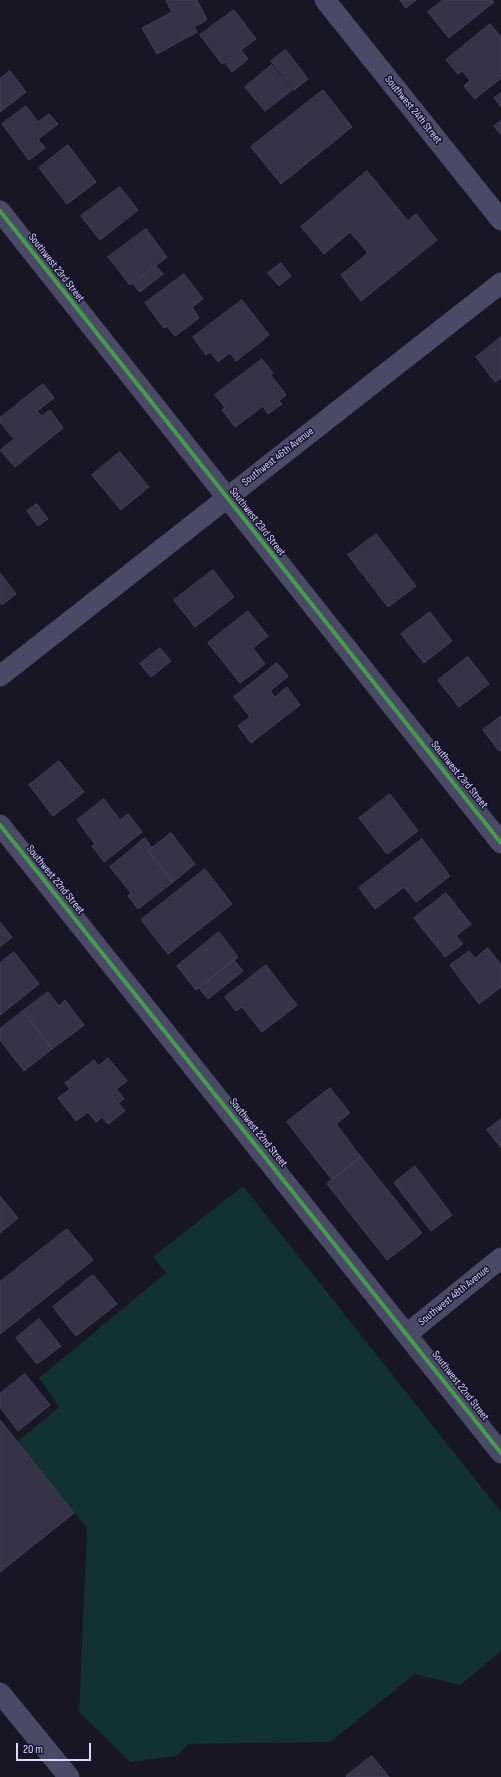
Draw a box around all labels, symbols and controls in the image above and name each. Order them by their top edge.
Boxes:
street label: Southwest 24th Street [382,73,444,147]
street label: Southwest 23rd Street [25,231,87,305]
street label: Southwest 46th Avenue [239,425,317,489]
street label: Southwest 23rd Street [226,485,288,559]
street label: Southwest 23rd Street [428,739,490,811]
street label: Southwest 22nd Street [23,843,87,917]
street label: Southwest 22nd Street [226,1096,290,1170]
street label: Southwest 48th Avenue [416,1263,492,1329]
street label: Southwest 22nd Street [429,1349,491,1423]
scale bar [18,1735,93,1761]
text: 20 m [23,1742,43,1757]

